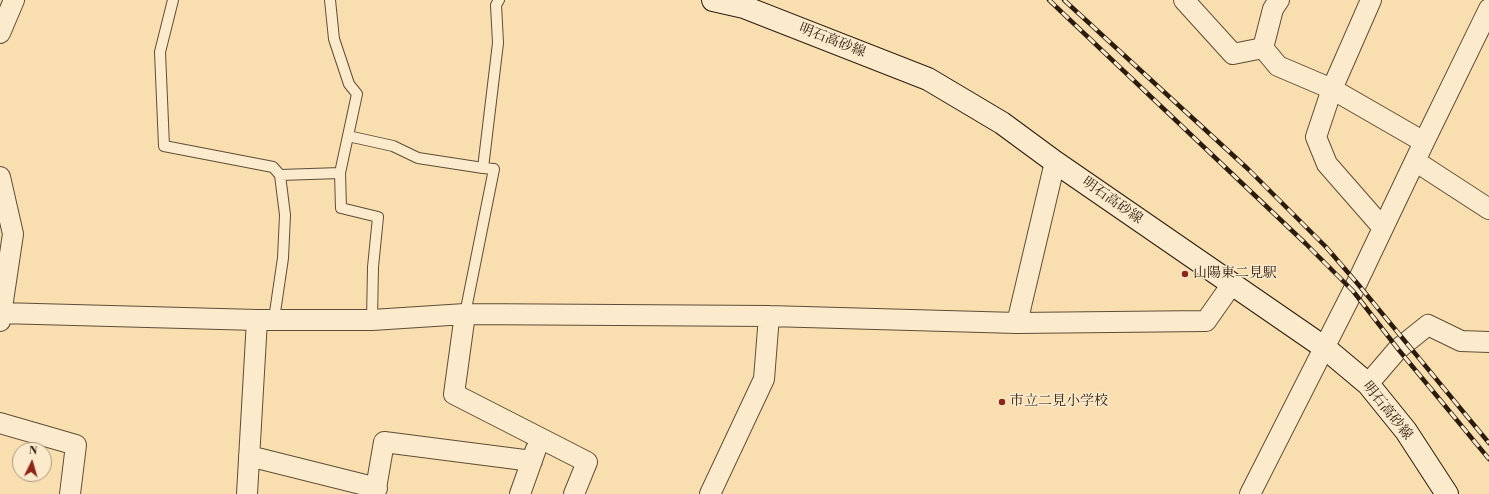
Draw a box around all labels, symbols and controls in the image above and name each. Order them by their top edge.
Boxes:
street label: 明石高砂線 [796,21,868,61]
street label: 明石高砂線 [1079,174,1145,228]
place label: 山陽東二見駅 [1193,266,1277,282]
marker: 山陽東二見駅 [1180,269,1190,279]
street label: 明石高砂線 [1358,379,1416,443]
place label: 市立二見小学校 [1010,394,1108,410]
marker: 市立二見小学校 [997,397,1007,407]
north arrow [12,442,52,482]
text: N [28,444,38,458]

